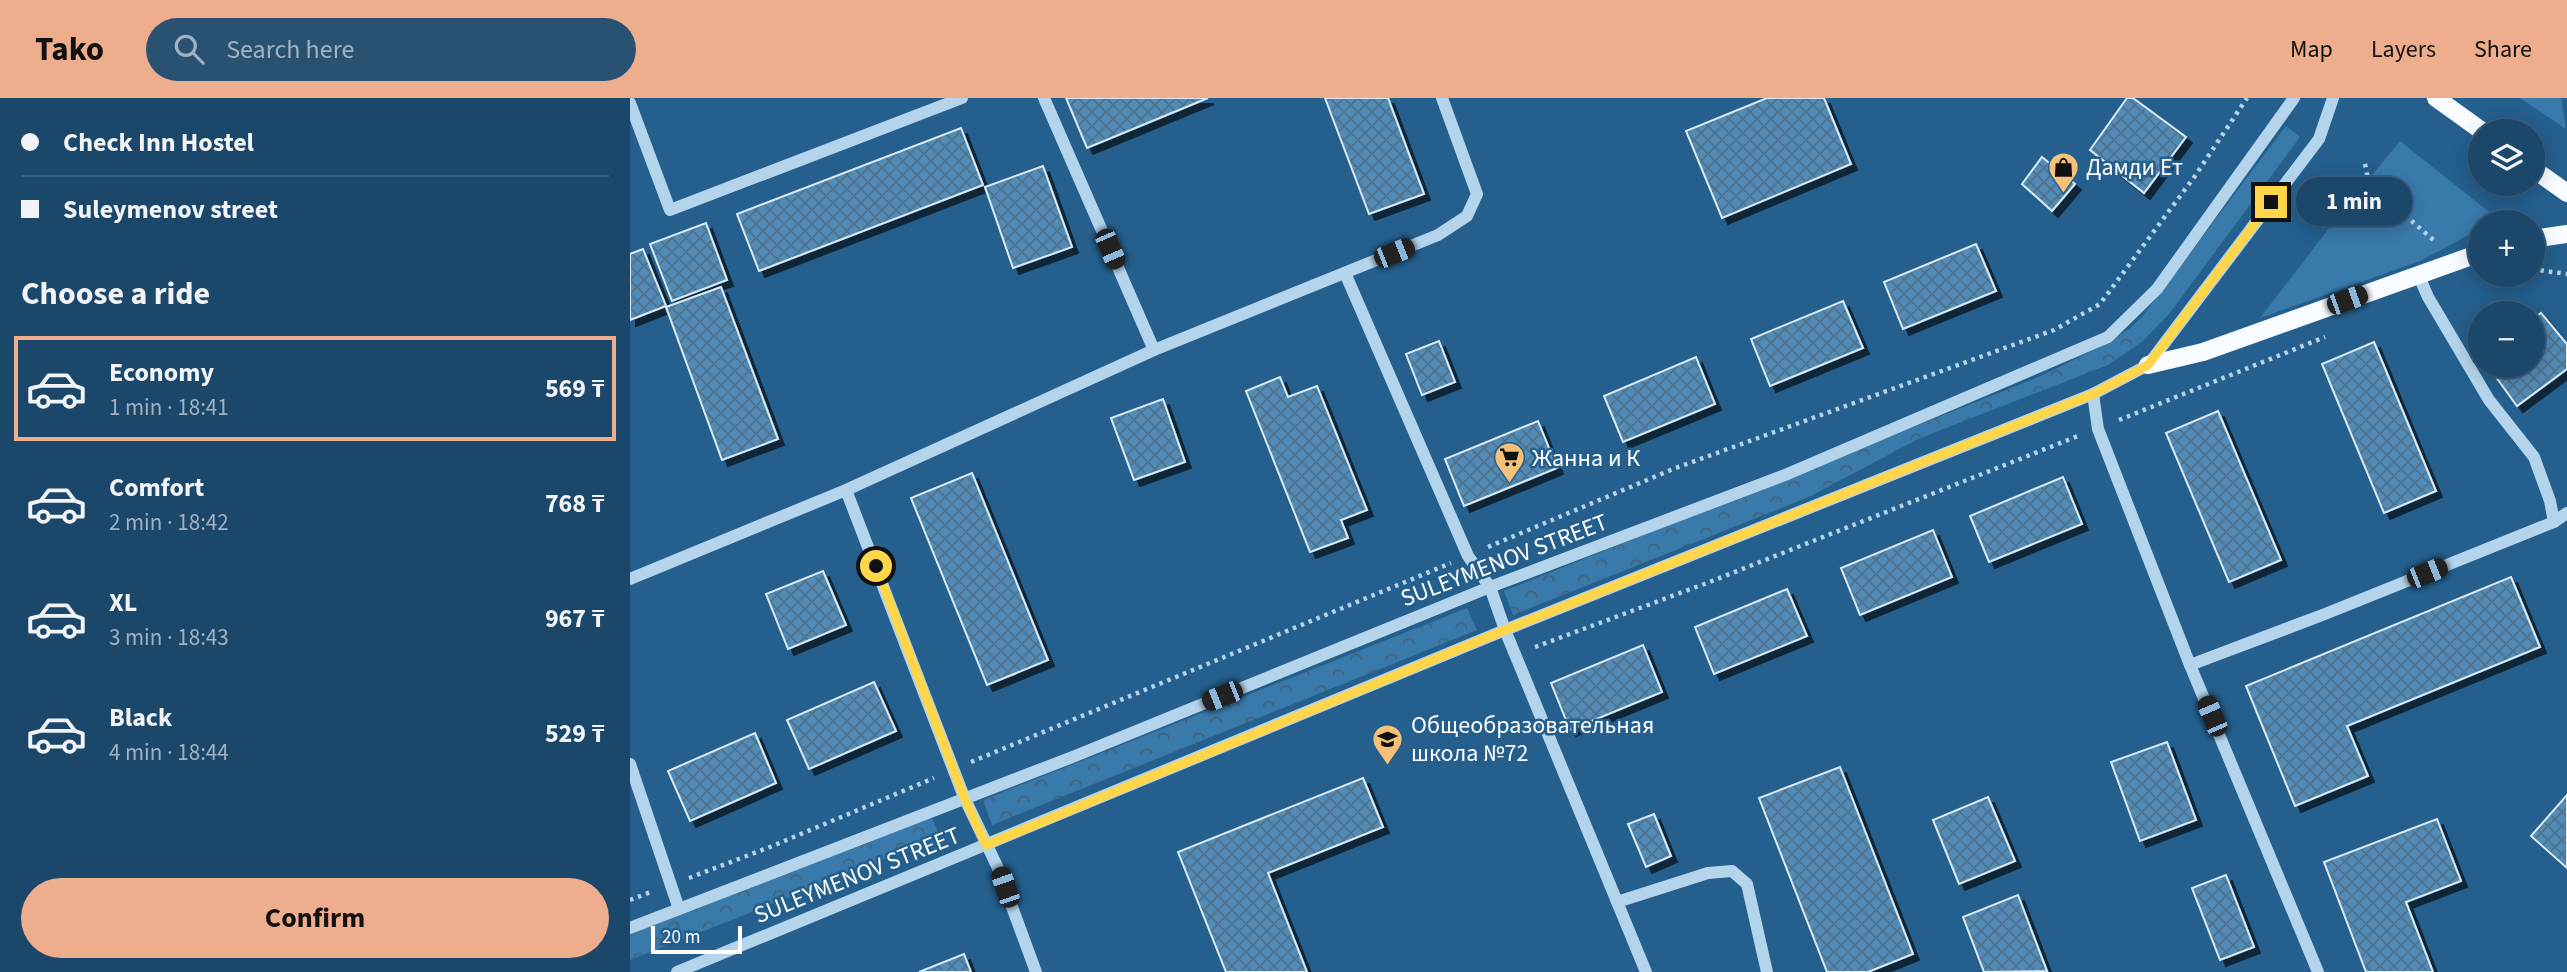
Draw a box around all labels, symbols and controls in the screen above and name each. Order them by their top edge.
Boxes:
search box [146,18,636,81]
text: Tako [35,26,104,73]
icon: search [170,30,208,68]
text: Search here [226,31,354,68]
text: Map [2290,32,2333,67]
text: Layers [2371,32,2436,67]
text: Share [2474,32,2532,67]
map controls [2468,119,2545,378]
button: layers [2468,119,2545,196]
text: Check Inn Hostel [63,124,254,161]
shop icon: Дамди Ет [2046,150,2080,194]
place label: Дамди Ет [2086,150,2183,185]
callout: 1 min [2296,178,2411,226]
text: 1 min [2326,185,2382,218]
route end [2255,186,2287,218]
text: Suleymenov street [63,191,278,228]
button: + [2468,210,2545,287]
car [1093,226,1128,272]
car [1371,235,1418,271]
text: Choose a ride [21,271,210,317]
car [2324,283,2371,317]
button: − [2468,301,2545,378]
text: Economy [109,354,214,391]
icon: car [25,357,88,420]
text: 569 ₸ [545,370,605,407]
text: 1 min · 18:41 [109,391,229,424]
supermarket icon: Жанна и К [1492,441,1526,485]
place label: Жанна и К [1532,441,1640,476]
text: Comfort [109,469,204,506]
icon: car [25,472,88,535]
text: 768 ₸ [545,485,605,522]
street label: SULEYMENOV STREET [1395,505,1613,616]
text: 2 min · 18:42 [109,506,229,539]
route start [860,550,892,582]
car [2404,555,2451,591]
text: XL [109,584,137,621]
icon: car [25,587,88,650]
text: 967 ₸ [545,600,605,637]
text: 3 min · 18:43 [109,621,229,654]
car [1199,678,1246,714]
car [2195,693,2230,739]
text: Black [109,699,172,736]
icon: car [25,702,88,765]
place label: Общеобразовательная школа №72 [1411,708,1654,771]
text: 529 ₸ [545,715,605,752]
school or university icon: Общеобразовательная школа №72 [1371,722,1405,766]
text: 4 min · 18:44 [109,736,229,769]
street label: SULEYMENOV STREET [749,818,966,933]
car [989,864,1022,910]
button: Confirm [21,878,609,958]
scale bar [651,923,742,955]
text: 20 m [662,924,700,951]

